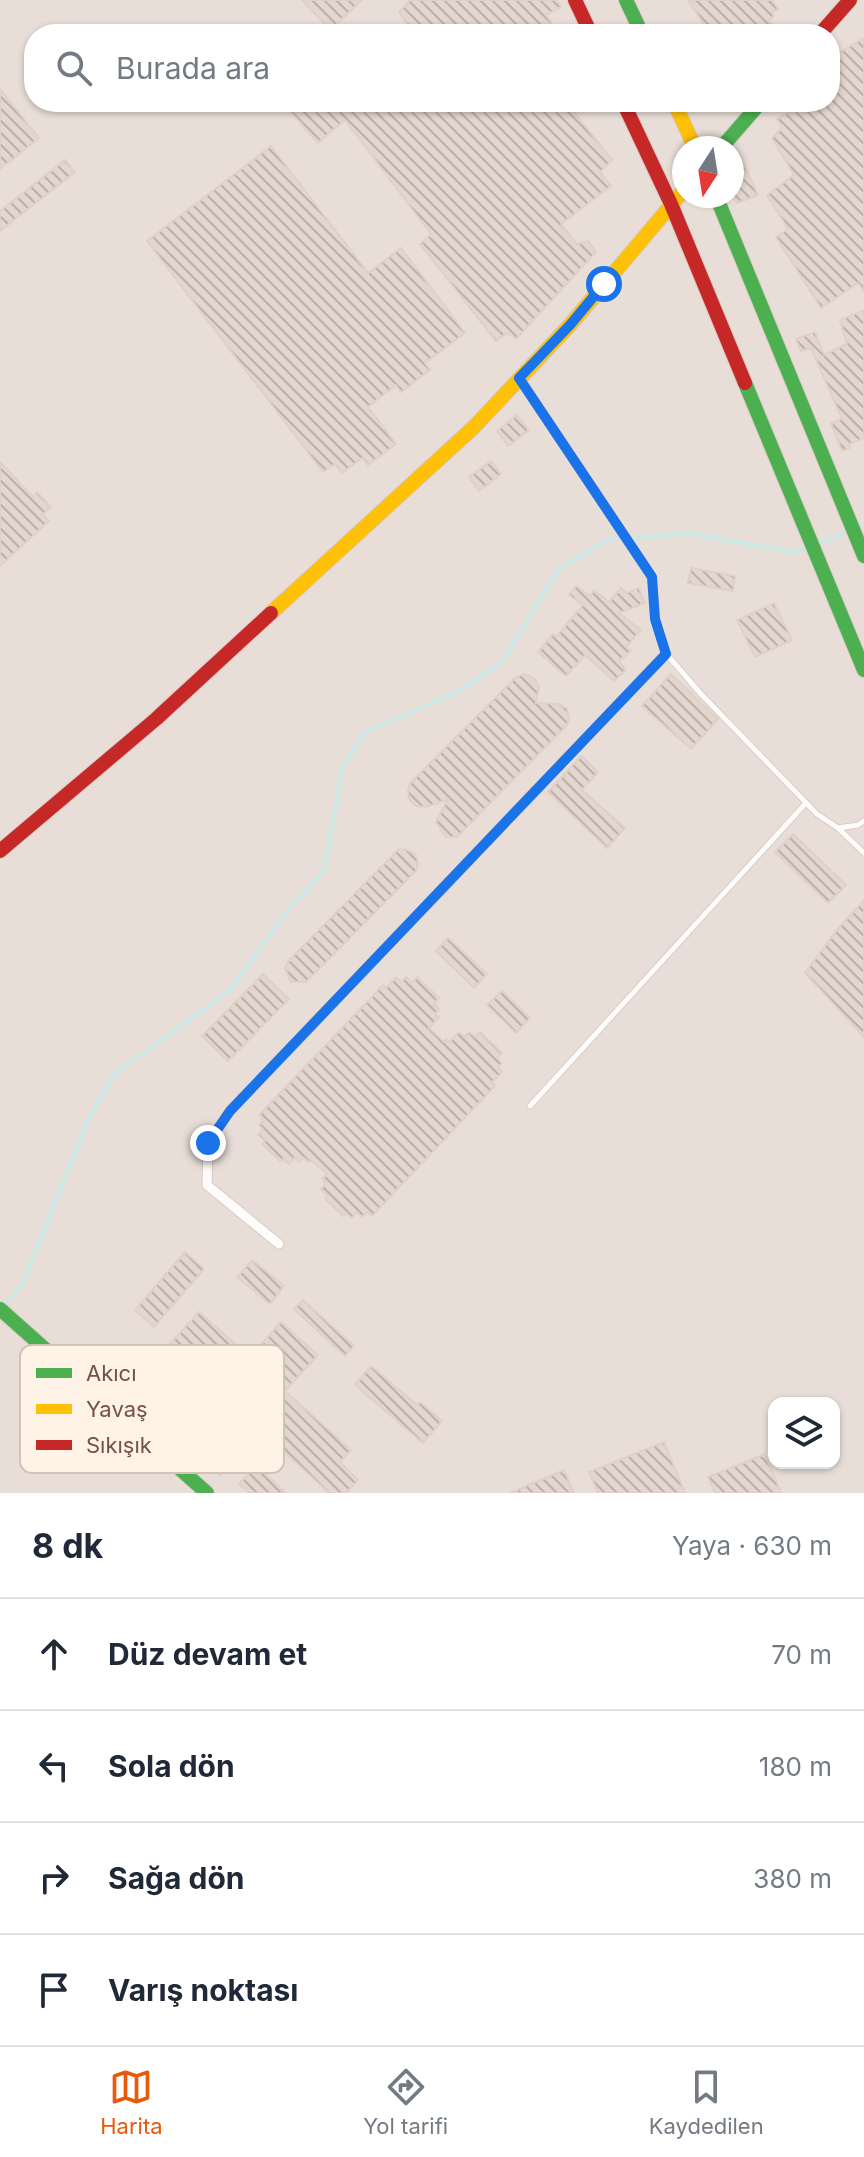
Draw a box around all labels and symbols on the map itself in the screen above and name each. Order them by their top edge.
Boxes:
north arrow [672,136,744,208]
route start [586,266,622,302]
route end [190,1125,226,1161]
legend [20,1345,284,1473]
text: Akıcı [86,1360,136,1386]
text: Yavaş [86,1396,148,1422]
text: Sıkışık [86,1432,152,1458]

